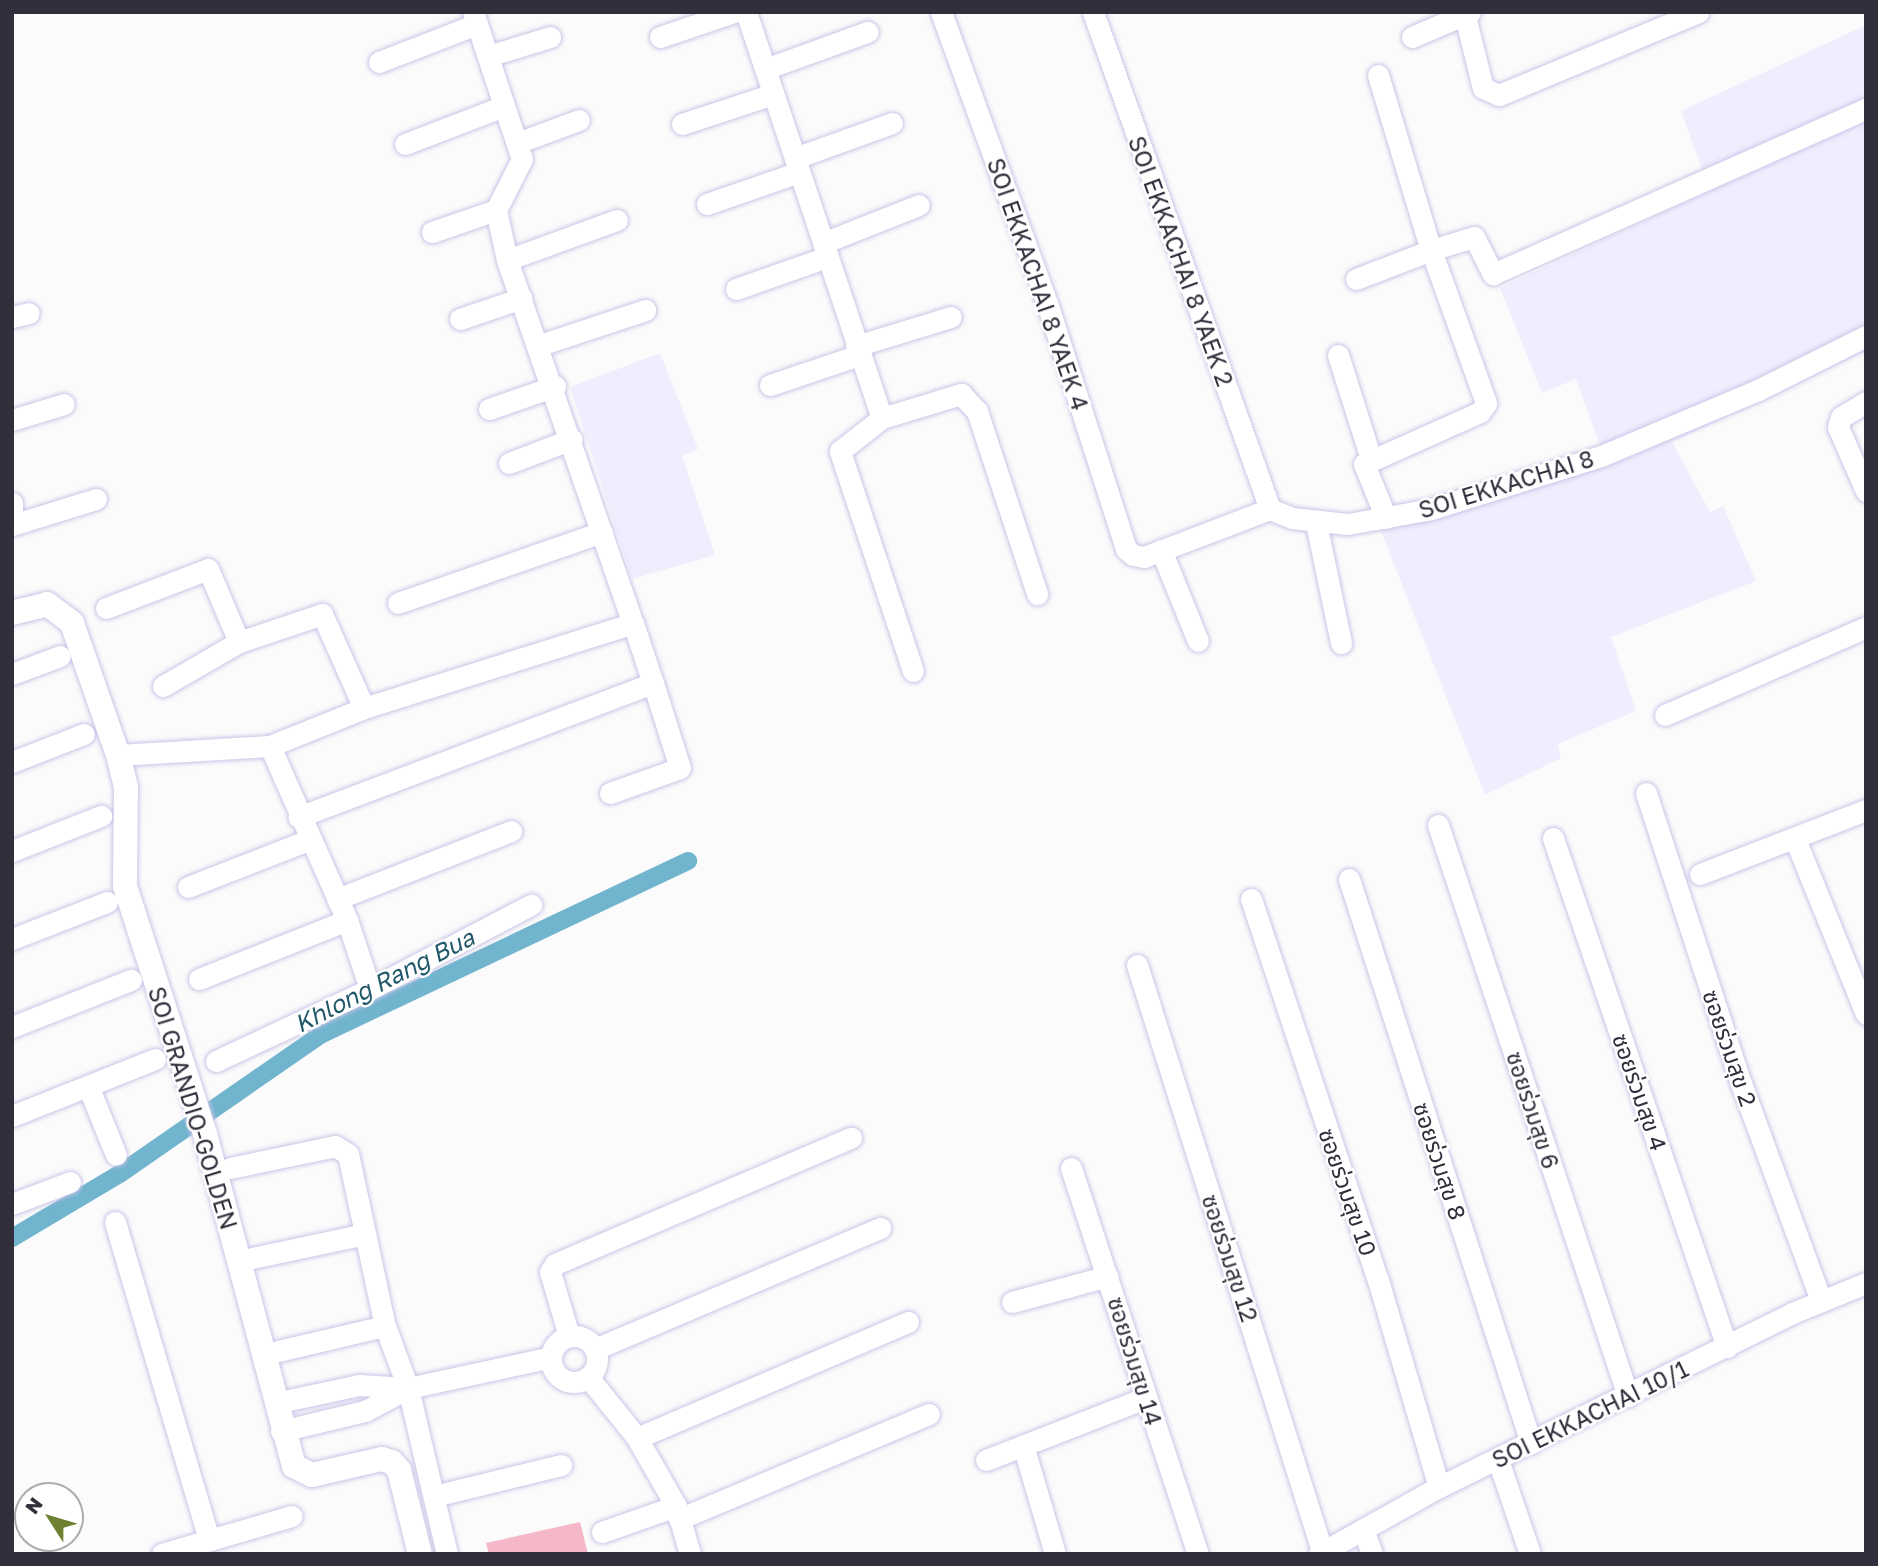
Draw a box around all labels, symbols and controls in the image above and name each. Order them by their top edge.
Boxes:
street label: SOI EKKACHAI 8 YAEK 2 [1123,132,1239,390]
street label: SOI EKKACHAI 8 YAEK 4 [982,154,1094,414]
street label: SOI EKKACHAI 8 [1415,444,1597,524]
water label: Khlong Rang Bua [289,922,479,1038]
street label: SOI GRANDIO-GOLDEN [143,983,243,1233]
street label: ซอยร่วมสุข 2 [1697,986,1763,1110]
street label: ซอยร่วมสุข 4 [1607,1030,1673,1154]
street label: ซอยร่วมสุข 6 [1501,1048,1565,1172]
street label: ซอยร่วมสุข 8 [1408,1099,1472,1223]
street label: ซอยร่วมสุข 10 [1313,1125,1383,1259]
street label: ซอยร่วมสุข 12 [1196,1191,1264,1325]
street label: ซอยร่วมสุข 14 [1102,1293,1168,1429]
street label: SOI EKKACHAI 10/1 [1487,1354,1693,1474]
north arrow [14,1482,84,1552]
text: N [20,1493,47,1518]

